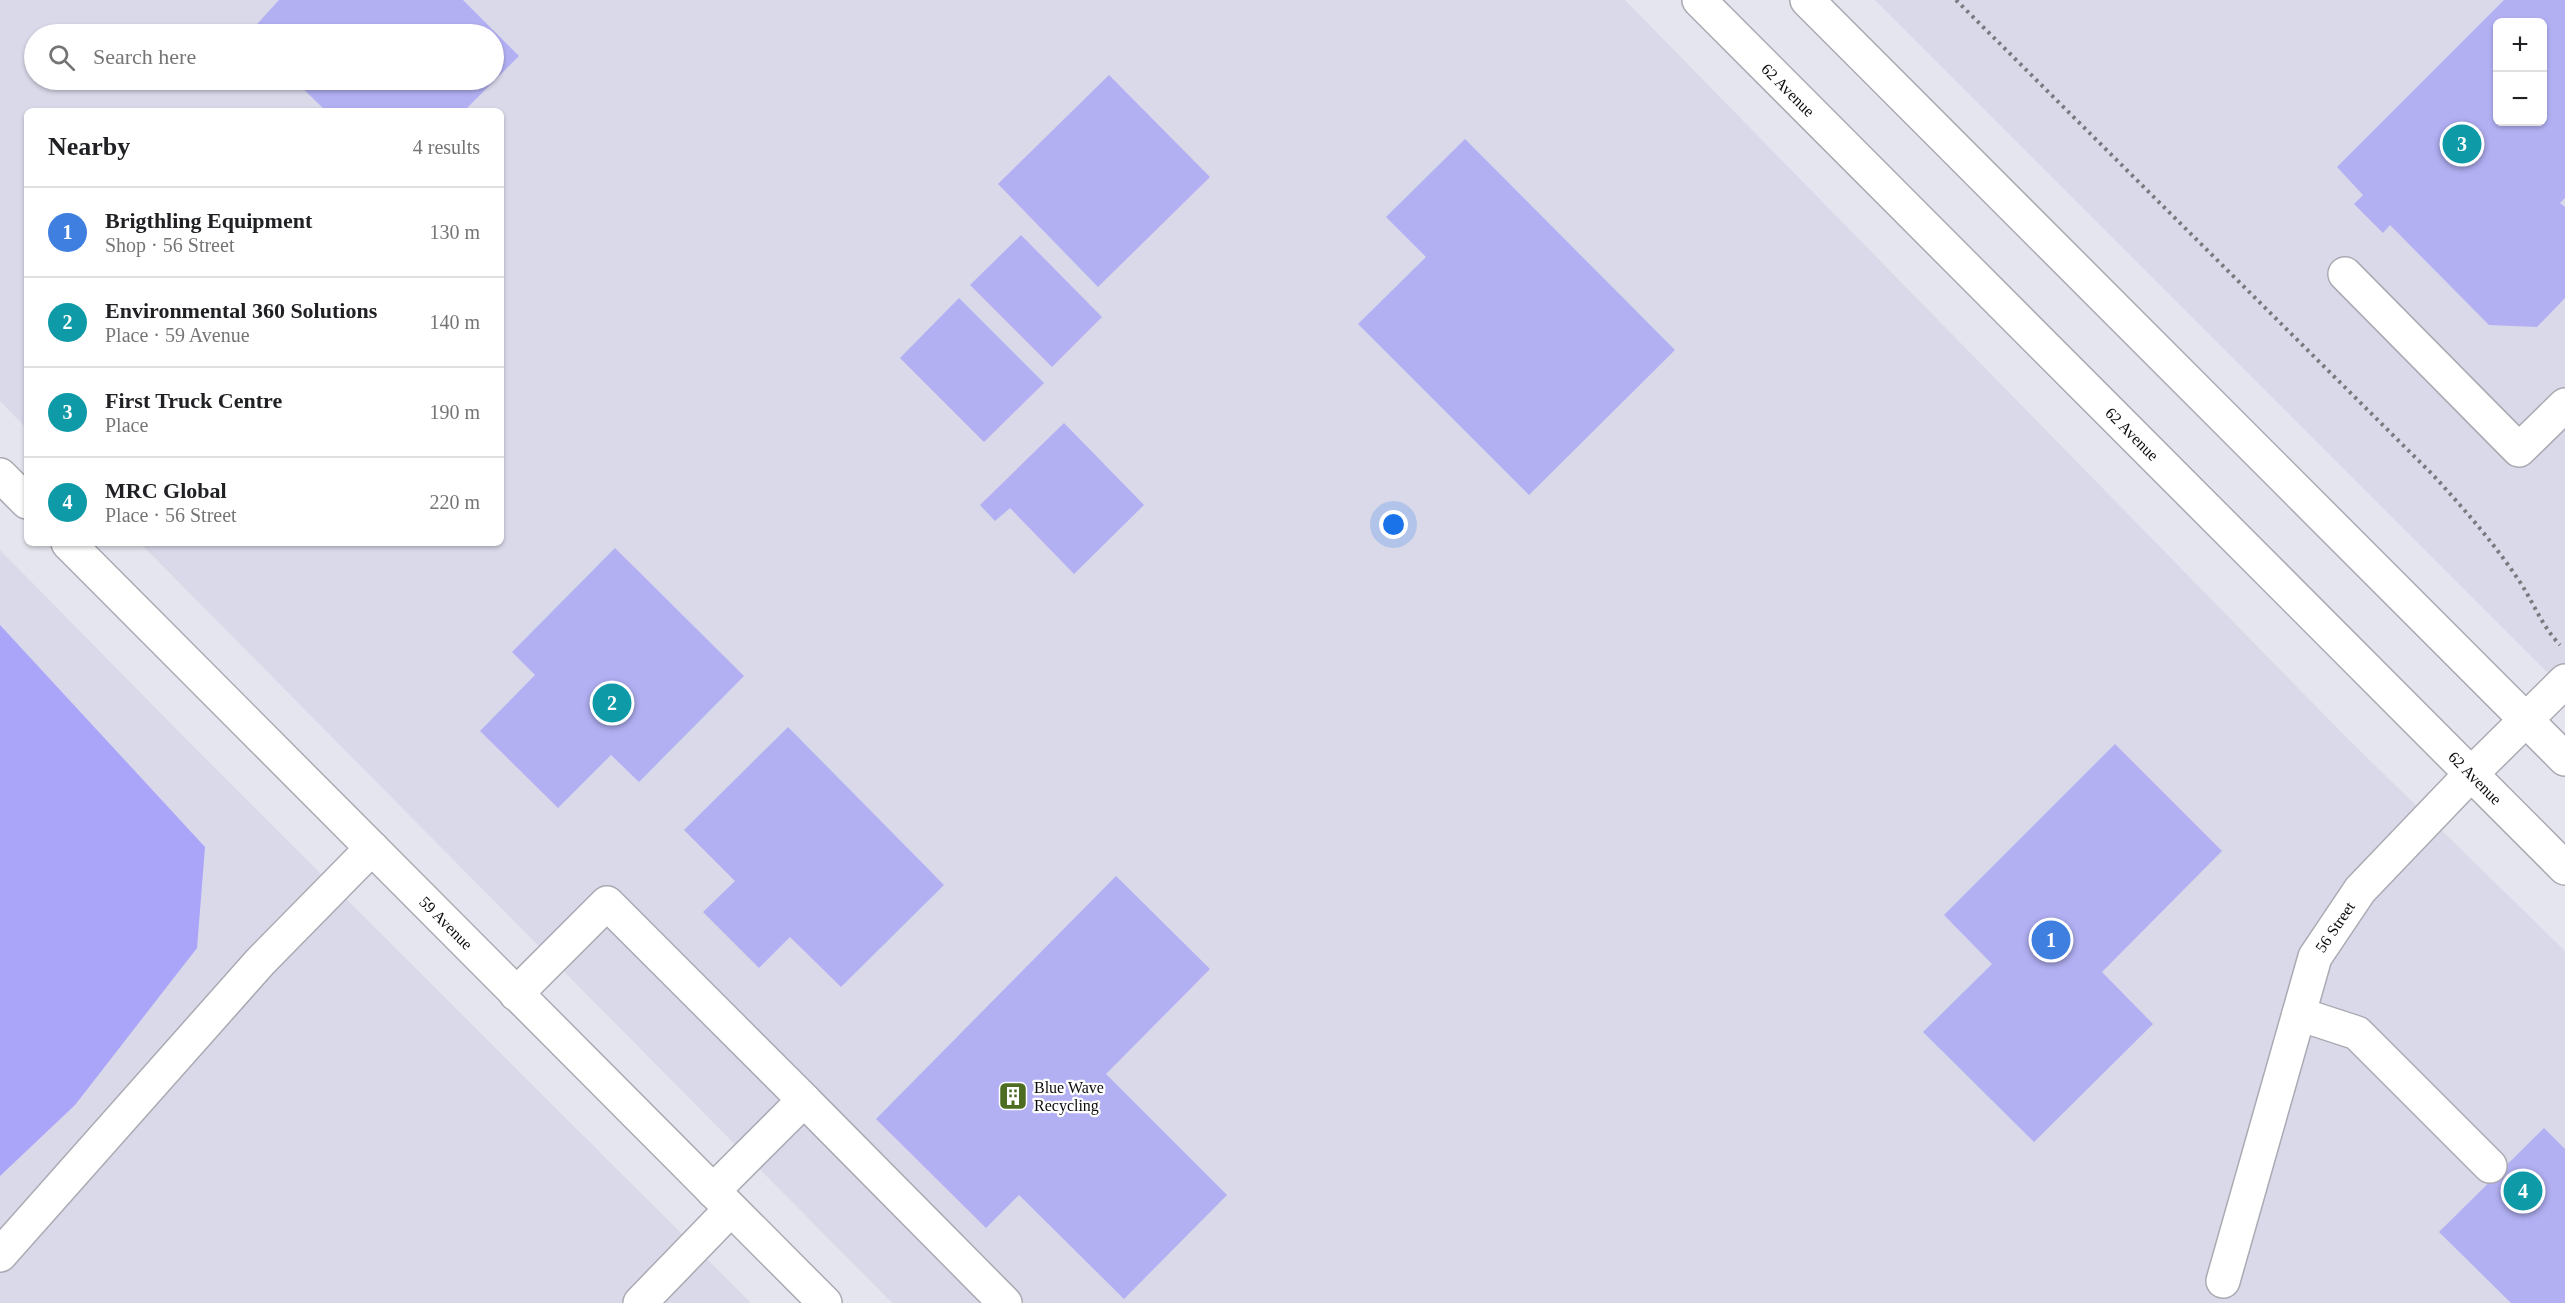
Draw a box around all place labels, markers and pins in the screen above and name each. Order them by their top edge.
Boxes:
pin: 3 [2442,122,2482,166]
pin: 2 [592,680,632,726]
pin: 1 [2032,918,2070,962]
place label: Blue Wave Recycling [1034,1079,1104,1115]
building icon: Blue Wave Recycling [997,1080,1029,1112]
pin: 4 [2504,1168,2542,1214]

